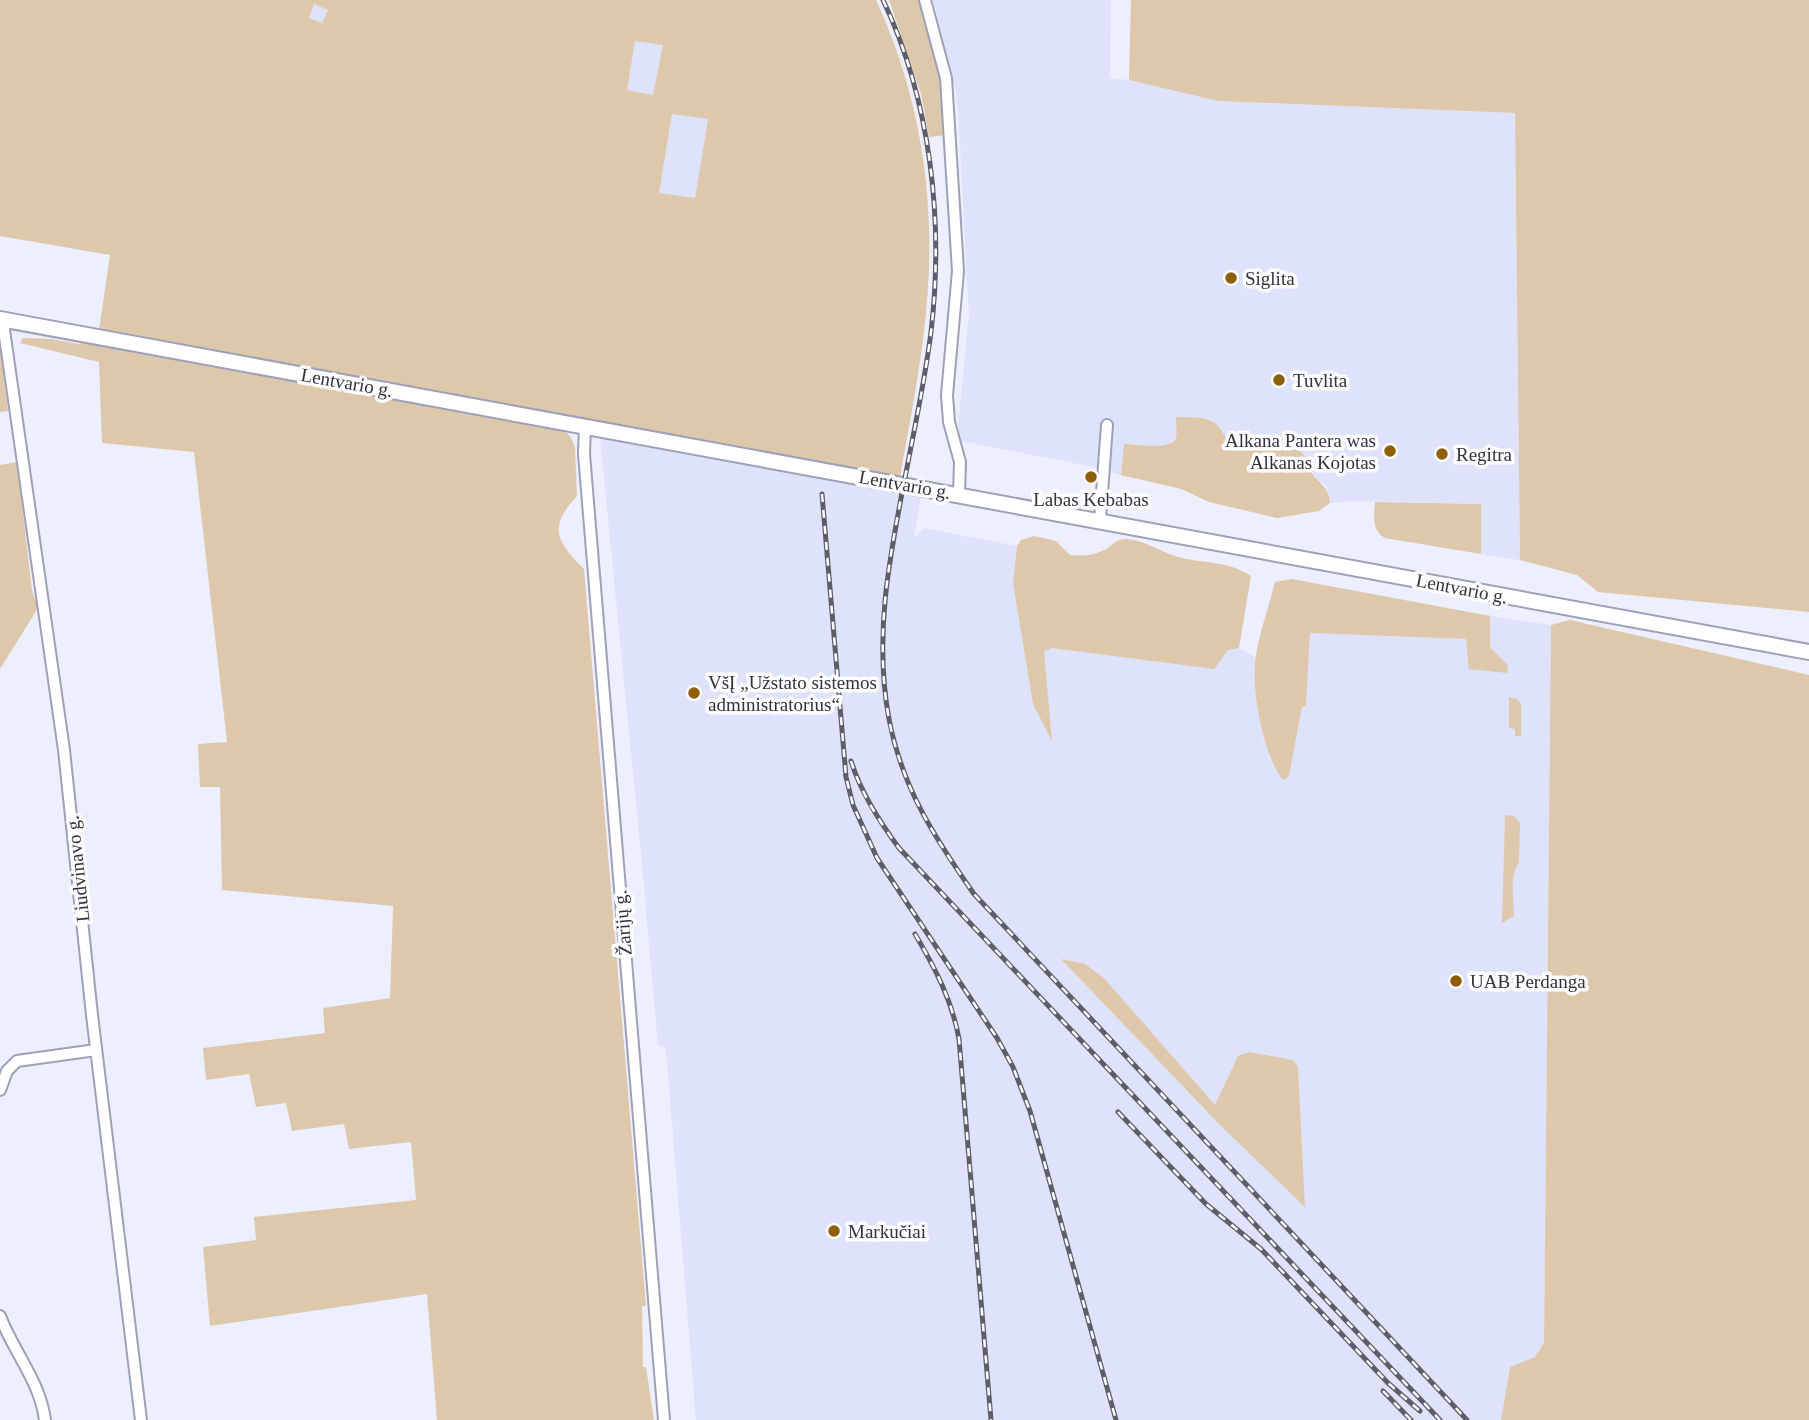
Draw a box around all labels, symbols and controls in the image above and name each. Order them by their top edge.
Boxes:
place label: Siglita [1245,268,1295,289]
marker: Siglita [1223,270,1239,286]
street label: Lentvario g. [299,364,394,401]
place label: Tuvlita [1293,370,1348,391]
marker: Tuvlita [1271,372,1287,388]
place label: Alkana Pantera was Alkanas Kojotas [1225,430,1376,473]
marker: Alkana Pantera was Alkanas Kojotas [1382,443,1398,459]
place label: Regitra [1456,444,1512,465]
marker: Regitra [1434,446,1450,462]
street label: Lentvario g. [857,466,952,503]
marker: Labas Kebabas [1083,469,1099,485]
place label: Labas Kebabas [1033,489,1149,510]
street label: Lentvario g. [1414,569,1509,608]
place label: VšĮ „Užstato sistemos administratorius“ [708,672,877,715]
marker: VšĮ „Užstato sistemos administratorius“ [686,685,702,701]
street label: Liudvinavo g. [61,815,94,923]
street label: Žarijų g. [609,889,636,956]
place label: UAB Perdanga [1470,971,1586,992]
marker: UAB Perdanga [1448,973,1464,989]
place label: Markučiai [848,1221,926,1242]
marker: Markučiai [826,1223,842,1239]

